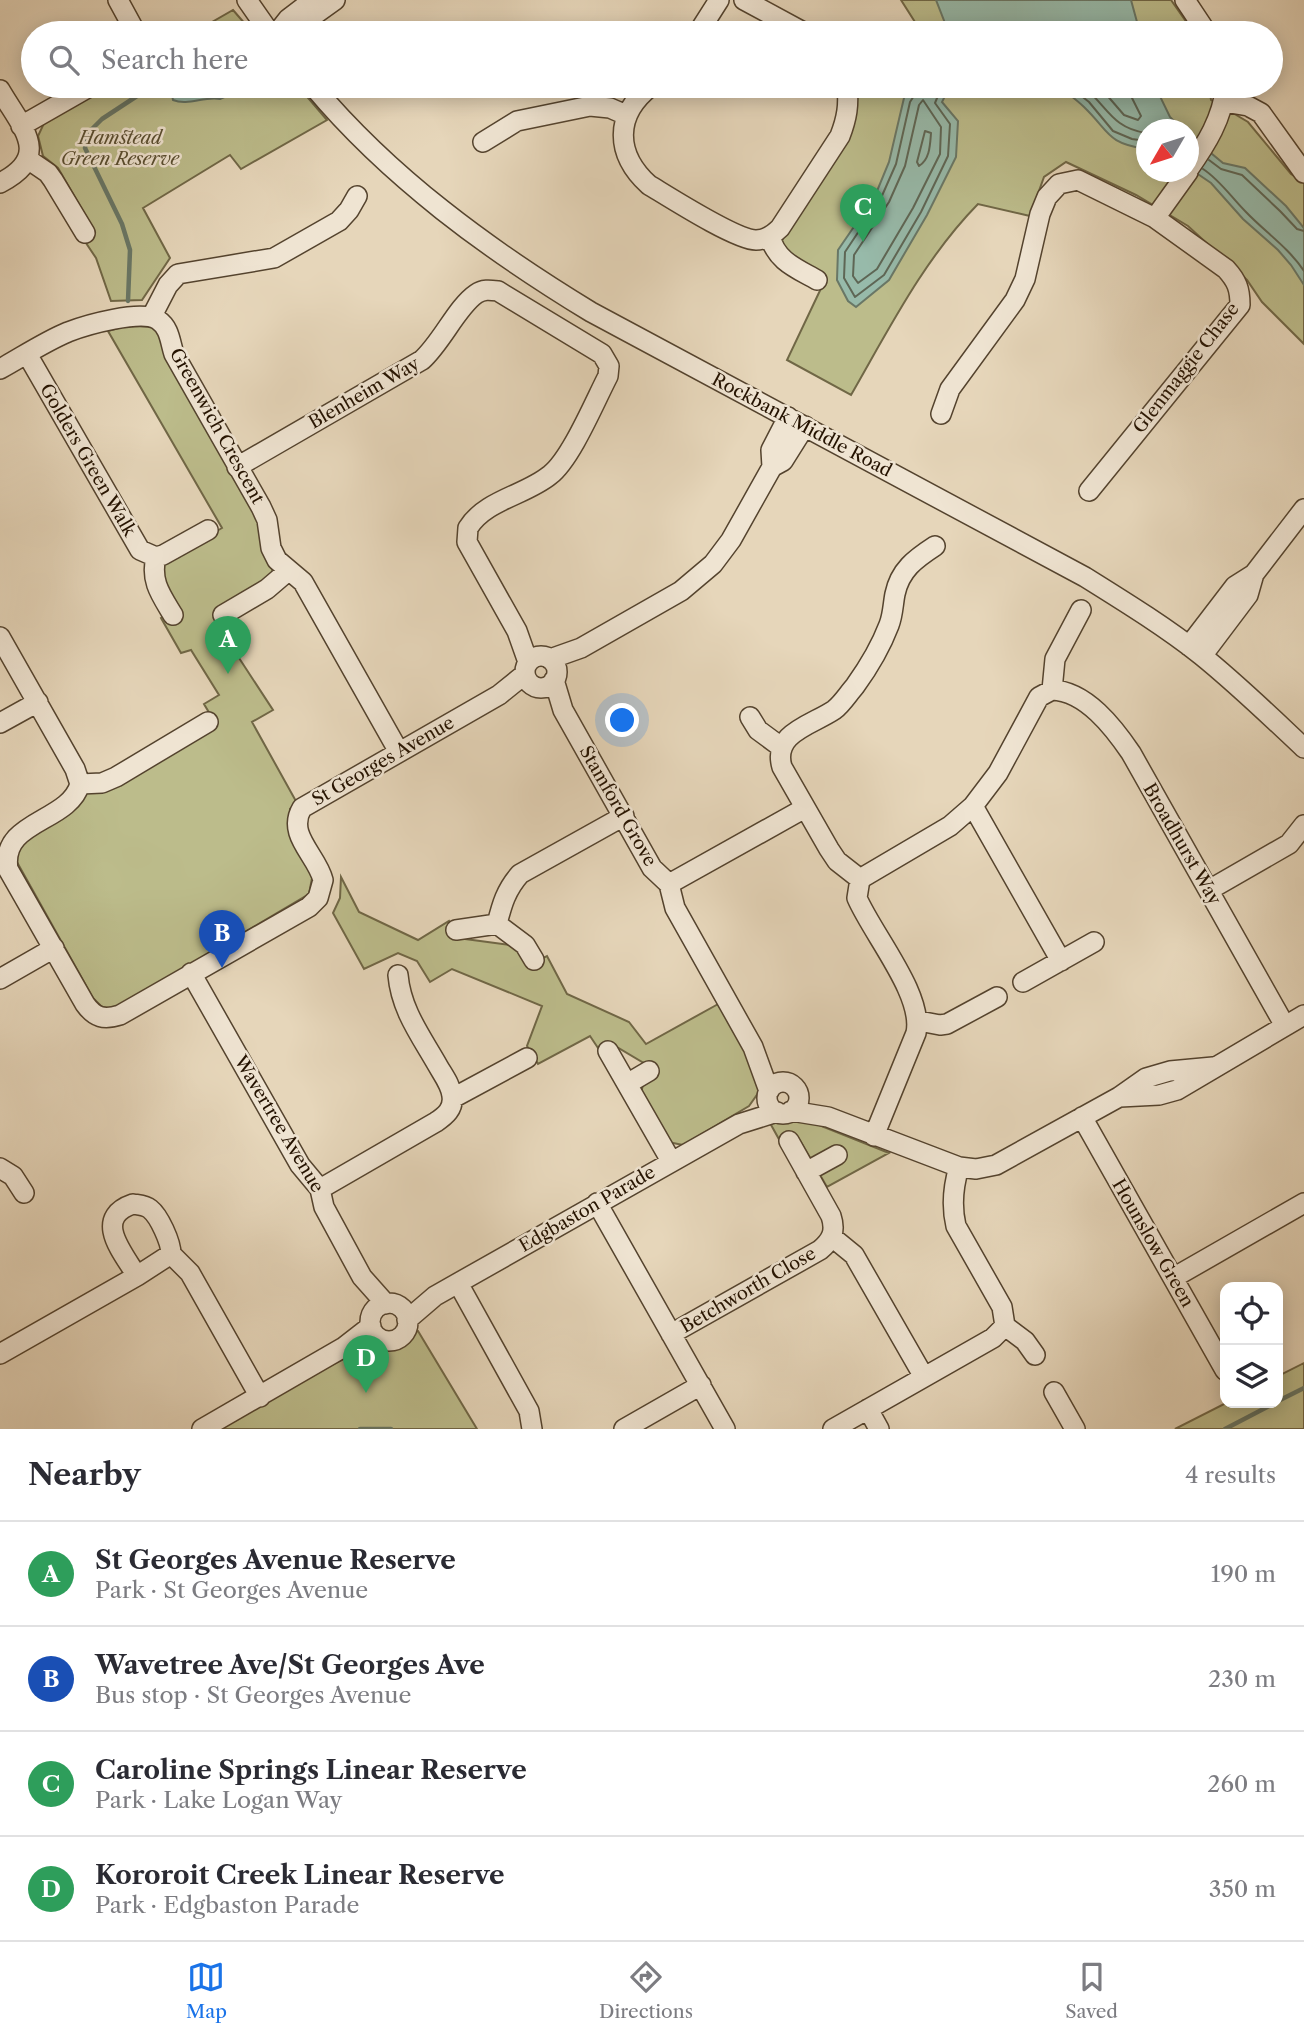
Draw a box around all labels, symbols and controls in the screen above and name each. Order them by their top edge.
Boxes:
search box [21,21,1283,98]
icon: search [45,41,83,79]
text: Search here [101,44,248,76]
north arrow [1136,119,1199,182]
park label: Hamstead Green Reserve [61,127,180,170]
pin: C [840,184,886,242]
street label: Glenmaggie Chase [1128,298,1244,438]
street label: Greenwich Crescent [165,344,269,508]
street label: Blenheim Way [305,352,424,434]
street label: Rockbank Middle Road [708,368,896,482]
street label: Golders Green Walk [35,380,142,542]
pin: A [205,616,251,674]
your location [605,703,639,737]
street label: St Georges Avenue [308,711,458,811]
street label: Stamford Grove [575,742,661,870]
street label: Broadhurst Way [1138,779,1226,910]
pin: B [199,910,245,968]
street label: Wavertree Avenue [229,1051,329,1197]
street label: Edgbaston Parade [515,1161,659,1257]
street label: Hounslow Green [1107,1175,1199,1311]
street label: Betchworth Close [676,1242,820,1338]
map controls [1220,1282,1283,1408]
button: locate [1220,1282,1283,1345]
pin: D [343,1335,389,1393]
button: layers [1220,1345,1283,1408]
text: Nearby [28,1456,141,1493]
text: 4 results [1185,1461,1276,1489]
text: St Georges Avenue Reserve [95,1544,456,1576]
text: A [42,1560,60,1588]
text: 190 m [1211,1560,1276,1588]
text: Park · St Georges Avenue [95,1576,368,1604]
text: Wavetree Ave/St Georges Ave [95,1649,485,1681]
text: B [42,1665,60,1693]
text: 230 m [1208,1665,1276,1693]
text: Bus stop · St Georges Avenue [95,1681,411,1709]
text: Caroline Springs Linear Reserve [95,1754,527,1786]
text: C [42,1770,60,1798]
text: 260 m [1207,1770,1276,1798]
text: Park · Lake Logan Way [95,1786,342,1814]
text: Kororoit Creek Linear Reserve [95,1859,505,1891]
text: D [41,1875,61,1903]
text: 350 m [1209,1875,1276,1903]
text: Park · Edgbaston Parade [95,1891,359,1919]
tab: Map [186,1958,227,2023]
tab: Directions [599,1958,693,2023]
tab: Saved [1065,1958,1118,2023]

